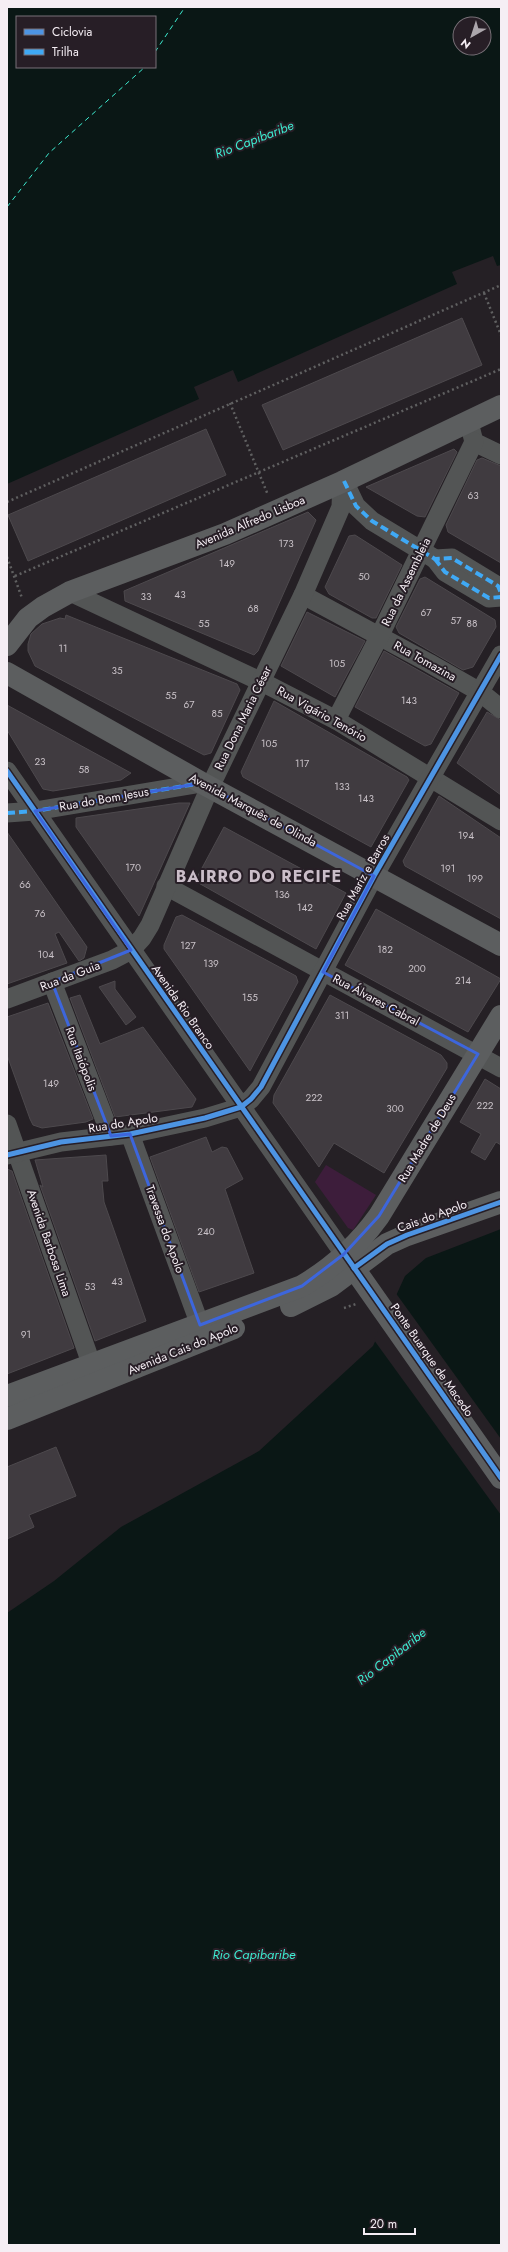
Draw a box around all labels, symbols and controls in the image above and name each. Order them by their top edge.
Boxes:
legend [16,16,156,68]
north arrow [452,16,492,56]
text: Ciclovia [52,23,93,41]
text: N [457,35,474,53]
text: Trilha [52,43,79,61]
water label: Rio Capibaribe [212,116,297,163]
house number: 63 [467,488,479,503]
street label: Avenida Alfredo Lisboa [192,491,308,553]
street label: Rua da Assembleia [377,535,435,629]
house number: 173 [278,536,294,551]
house number: 149 [219,556,235,571]
house number: 50 [358,569,370,584]
house number: 43 [174,587,186,602]
house number: 33 [141,589,152,604]
house number: 68 [247,601,259,616]
house number: 67 [420,605,432,620]
house number: 57 [451,613,462,628]
house number: 55 [198,616,210,631]
house number: 88 [467,616,477,631]
street label: Rua Tomazina [390,636,460,686]
house number: 11 [59,641,68,656]
house number: 105 [329,656,345,671]
street label: Rua Dona Maria César [210,662,276,773]
house number: 35 [111,663,123,678]
street label: Rua Vigário Tenório [274,682,371,746]
house number: 55 [165,688,177,703]
house number: 143 [401,693,417,708]
house number: 67 [183,697,195,712]
house number: 85 [211,706,223,721]
house number: 105 [261,736,277,751]
house number: 23 [34,754,46,769]
house number: 117 [295,756,310,771]
house number: 58 [78,762,90,777]
street label: Avenida Marquês de Olinda [186,769,320,851]
house number: 133 [334,779,350,794]
street label: Rua do Bom Jesus [58,782,150,816]
house number: 143 [358,791,374,806]
house number: 194 [458,828,474,843]
street label: Rua Mariz e Barros [332,831,394,923]
house number: 170 [125,860,141,875]
house number: 191 [441,861,455,876]
district label: BAIRRO DO RECIFE [176,865,342,888]
house number: 199 [467,871,483,886]
house number: 66 [19,877,31,892]
house number: 136 [274,887,290,902]
house number: 142 [297,900,313,915]
house number: 76 [34,906,46,921]
house number: 127 [180,938,196,953]
house number: 182 [377,942,393,957]
house number: 104 [38,947,54,962]
street label: Rua da Guia [37,956,103,996]
house number: 139 [203,956,219,971]
street label: Avenida Rio Branco [147,961,219,1053]
house number: 200 [408,961,426,976]
street label: Rua Álvares Cabral [329,969,423,1031]
house number: 214 [455,973,471,988]
house number: 155 [242,990,258,1005]
house number: 311 [335,1008,349,1023]
street label: Rua Itaiópolis [60,1024,102,1094]
house number: 149 [43,1076,59,1091]
house number: 222 [305,1090,323,1105]
street label: Rua Madre de Deus [393,1090,461,1186]
house number: 222 [476,1098,494,1113]
house number: 300 [386,1101,404,1116]
street label: Rua do Apolo [87,1109,159,1137]
street label: Travessa do Apolo [141,1183,189,1276]
street label: Avenida Barbosa Lima [22,1187,76,1299]
street label: Cais do Apolo [395,1195,470,1237]
house number: 240 [197,1224,215,1239]
house number: 43 [111,1274,123,1289]
house number: 53 [84,1279,96,1294]
street label: Ponte Buarque de Macedo [386,1300,478,1421]
street label: Avenida Cais do Apolo [125,1319,241,1379]
house number: 91 [21,1327,31,1342]
water label: Rio Capibaribe [353,1623,430,1689]
water label: Rio Capibaribe [212,1945,296,1964]
scale bar [364,2210,415,2236]
text: 20 m [370,2215,397,2233]

